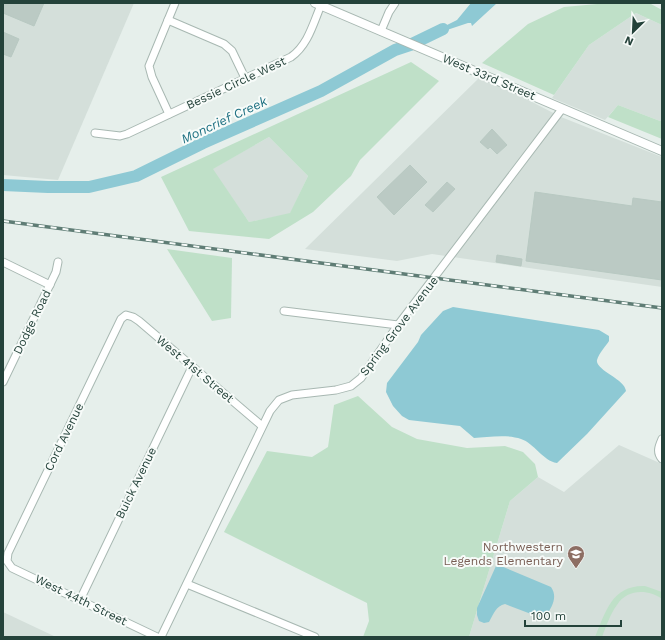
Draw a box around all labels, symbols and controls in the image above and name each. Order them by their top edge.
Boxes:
north arrow [613,12,653,52]
text: N [623,33,636,48]
street label: West 33rd Street [440,51,538,103]
street label: Bessie Circle West [184,54,288,112]
water label: Moncrief Creek [179,93,270,147]
street label: Spring Grove Avenue [357,273,441,379]
street label: Dodge Road [10,287,54,357]
street label: West 41st Street [153,332,237,406]
street label: Cord Avenue [42,401,86,473]
street label: Buick Avenue [113,445,159,521]
place label: Northwestern Legends Elementary [444,540,564,568]
school or university icon: Northwestern Legends Elementary [566,544,586,569]
street label: West 44th Street [33,572,129,628]
scale bar [525,602,621,628]
text: 100 m [531,609,566,623]

